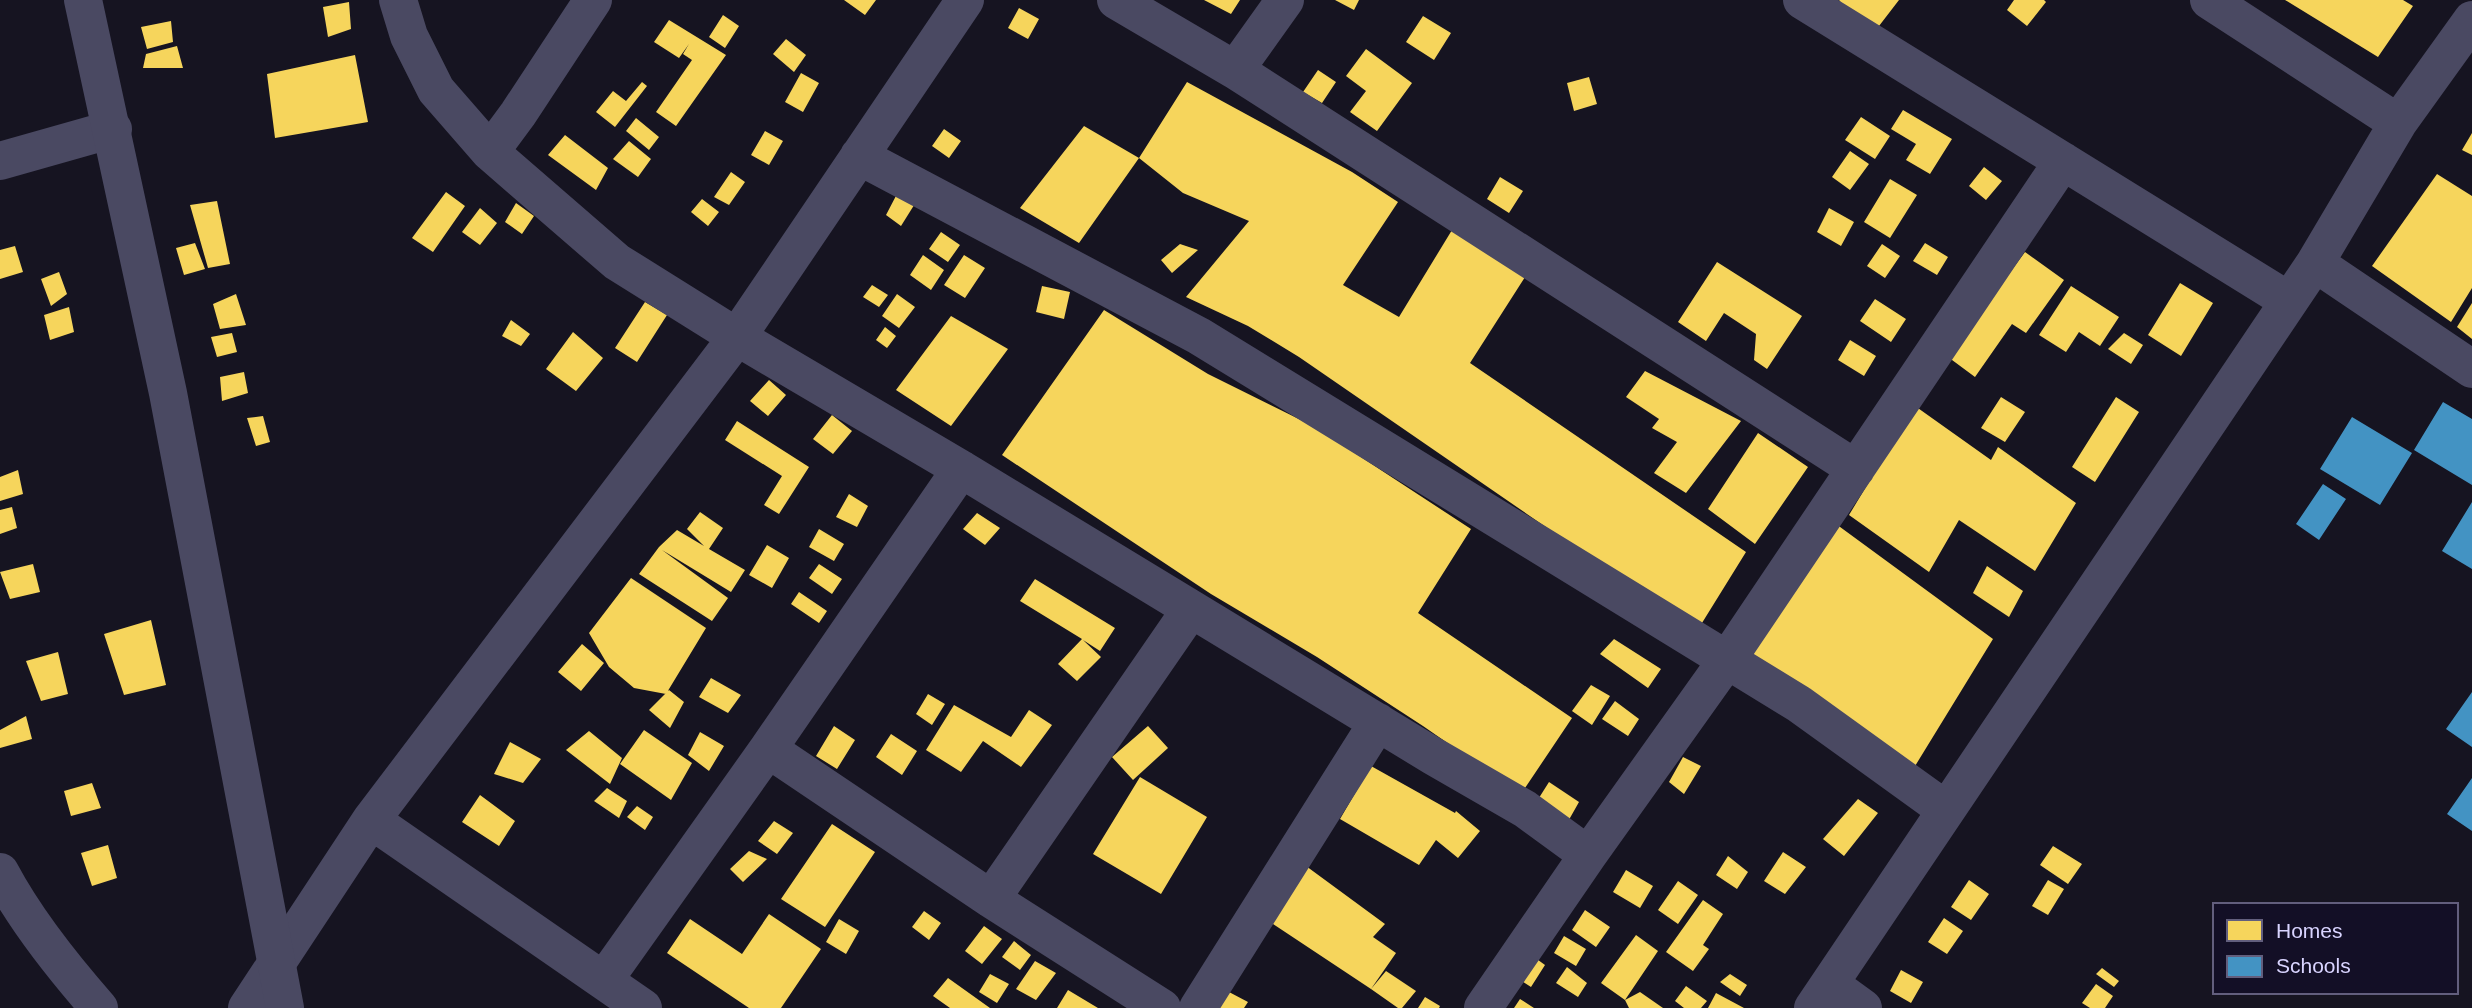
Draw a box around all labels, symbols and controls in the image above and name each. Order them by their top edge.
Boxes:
legend [2213,903,2458,994]
text: Homes [2276,919,2343,942]
text: Schools [2276,954,2351,977]

